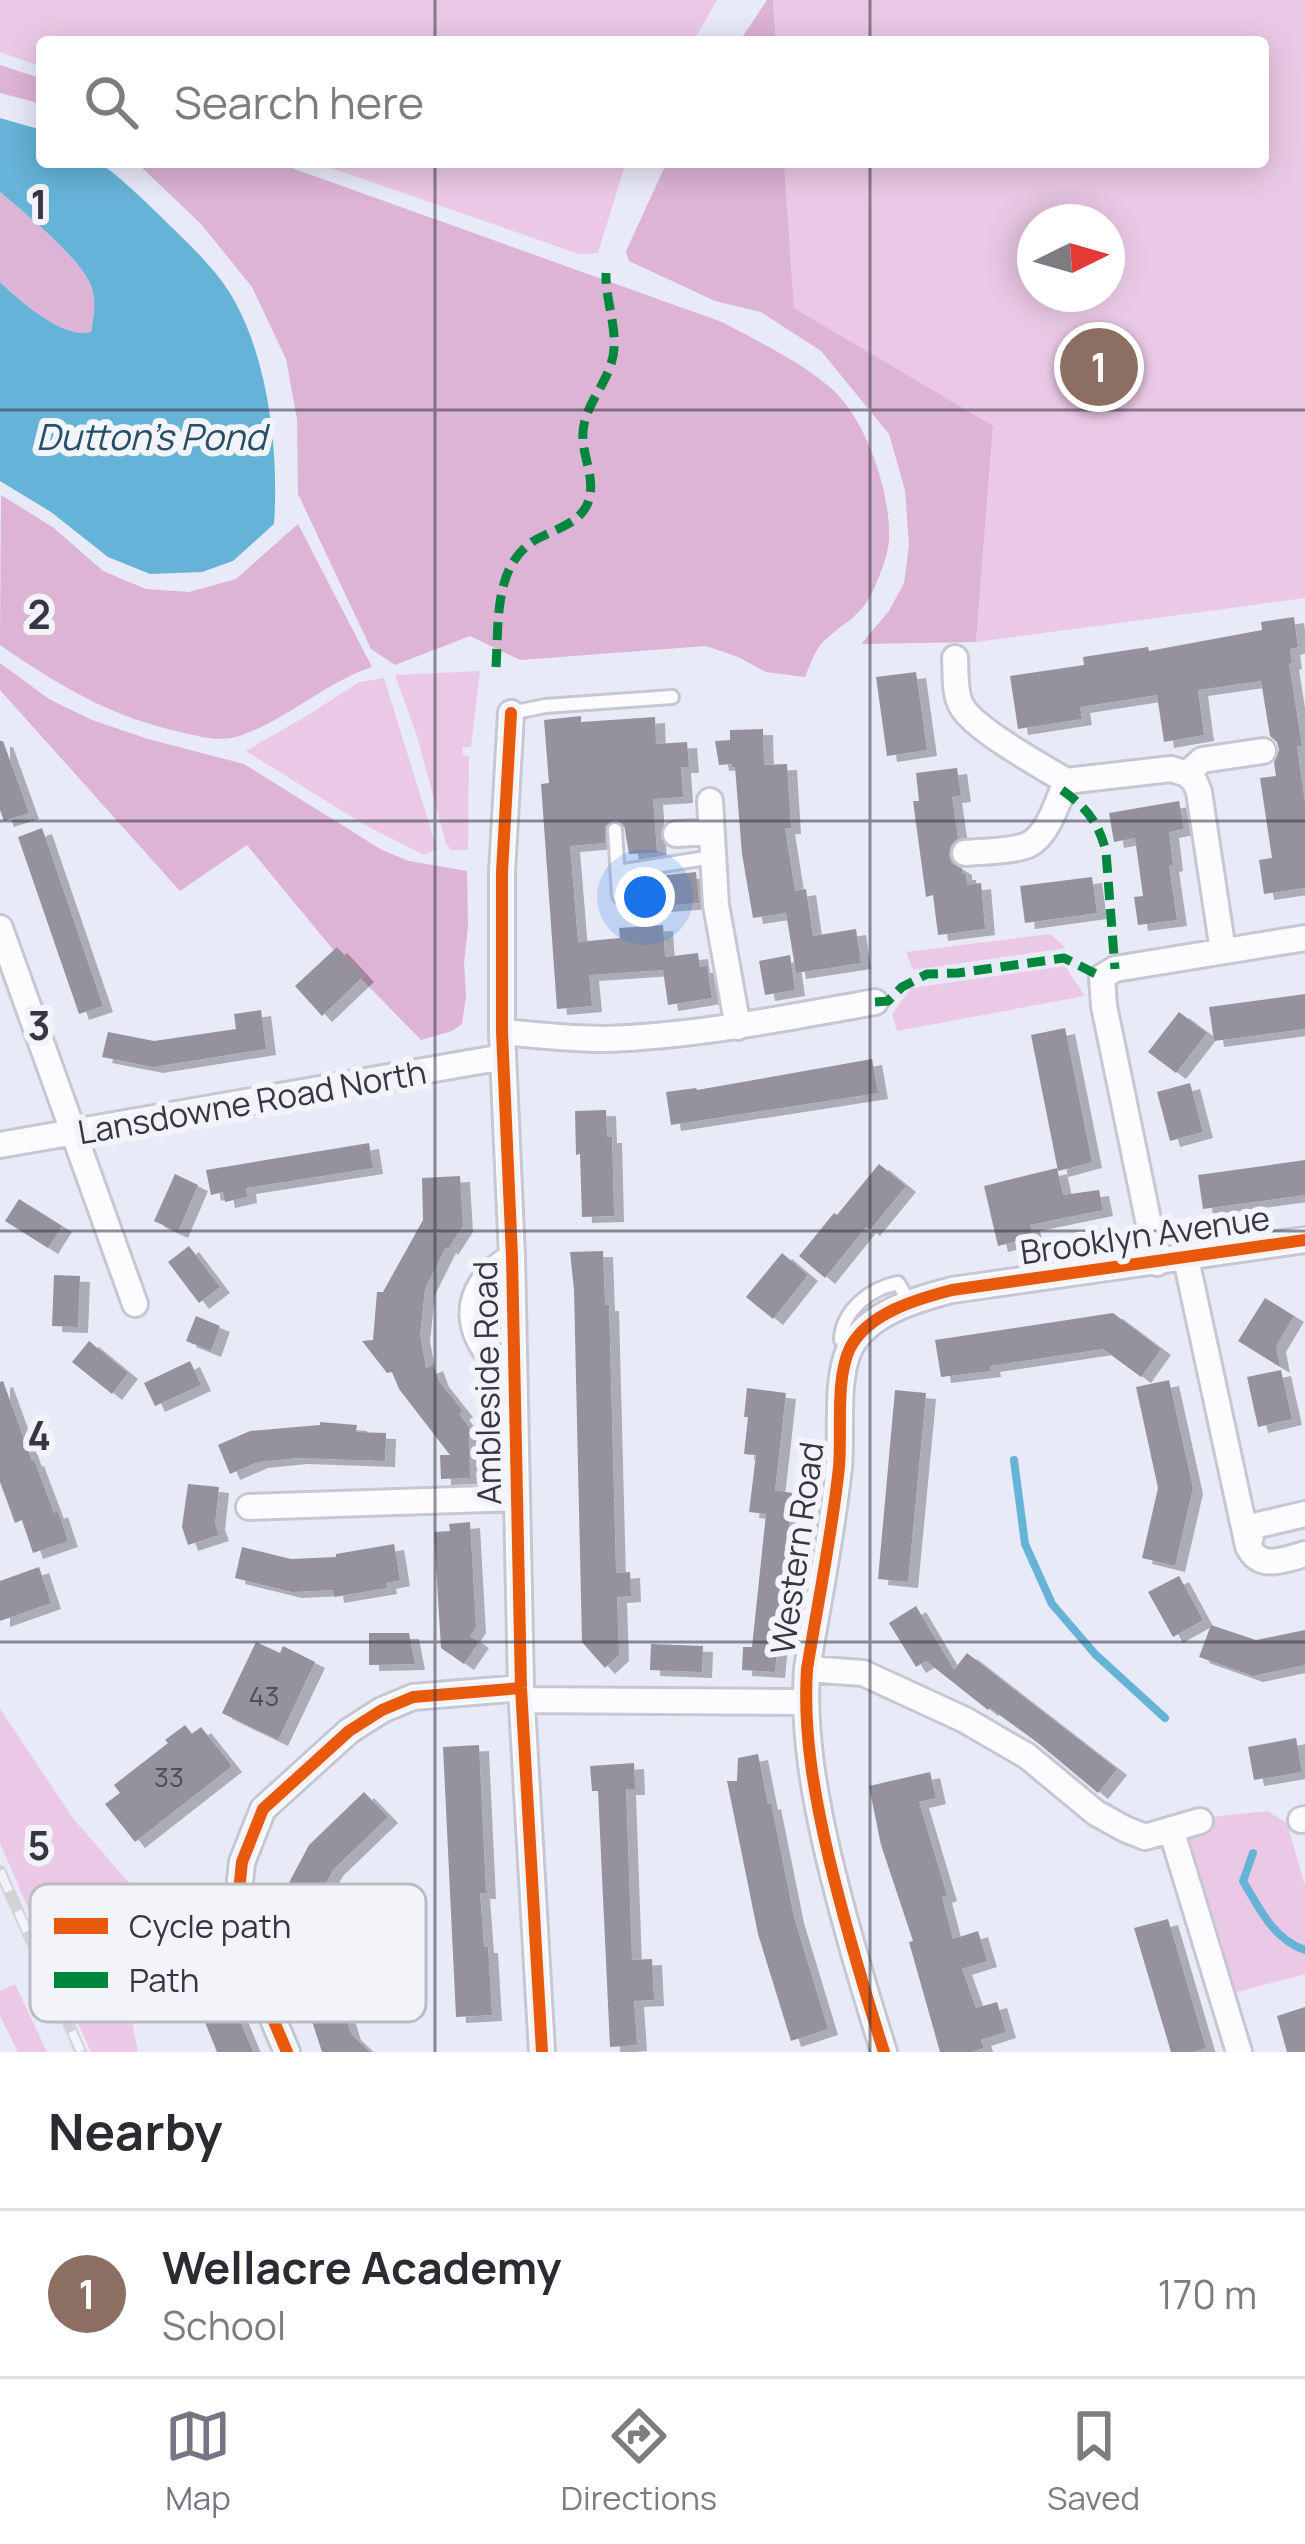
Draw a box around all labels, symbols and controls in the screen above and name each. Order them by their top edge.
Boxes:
search box [36,36,1269,168]
icon: search [78,69,144,135]
text: Search here [174,71,424,133]
text: 1 [30,177,48,231]
north arrow [1017,204,1125,312]
pin: 1 [1060,322,1138,412]
water label: Dutton's Pond [36,412,271,461]
text: 2 [27,587,51,641]
your location [615,867,675,927]
text: 3 [28,998,50,1052]
street label: Lansdowne Road North [74,1049,430,1154]
street label: Brooklyn Avenue [1017,1195,1273,1274]
street label: Ambleside Road [462,1261,511,1505]
text: 4 [27,1408,51,1462]
street label: Western Road [759,1439,834,1657]
house number: 43 [249,1677,279,1714]
house number: 33 [154,1758,184,1795]
text: 5 [28,1818,50,1872]
legend [30,1884,426,2022]
text: Cycle path [129,1903,291,1948]
text: Path [129,1957,199,2002]
text: Nearby [48,2096,223,2165]
text: Wellacre Academy [162,2236,561,2298]
text: 1 [78,2267,96,2321]
text: 170 m [1158,2267,1257,2321]
text: School [162,2298,286,2352]
tab: Map [165,2403,231,2520]
tab: Directions [561,2403,717,2520]
tab: Saved [1047,2403,1140,2520]

